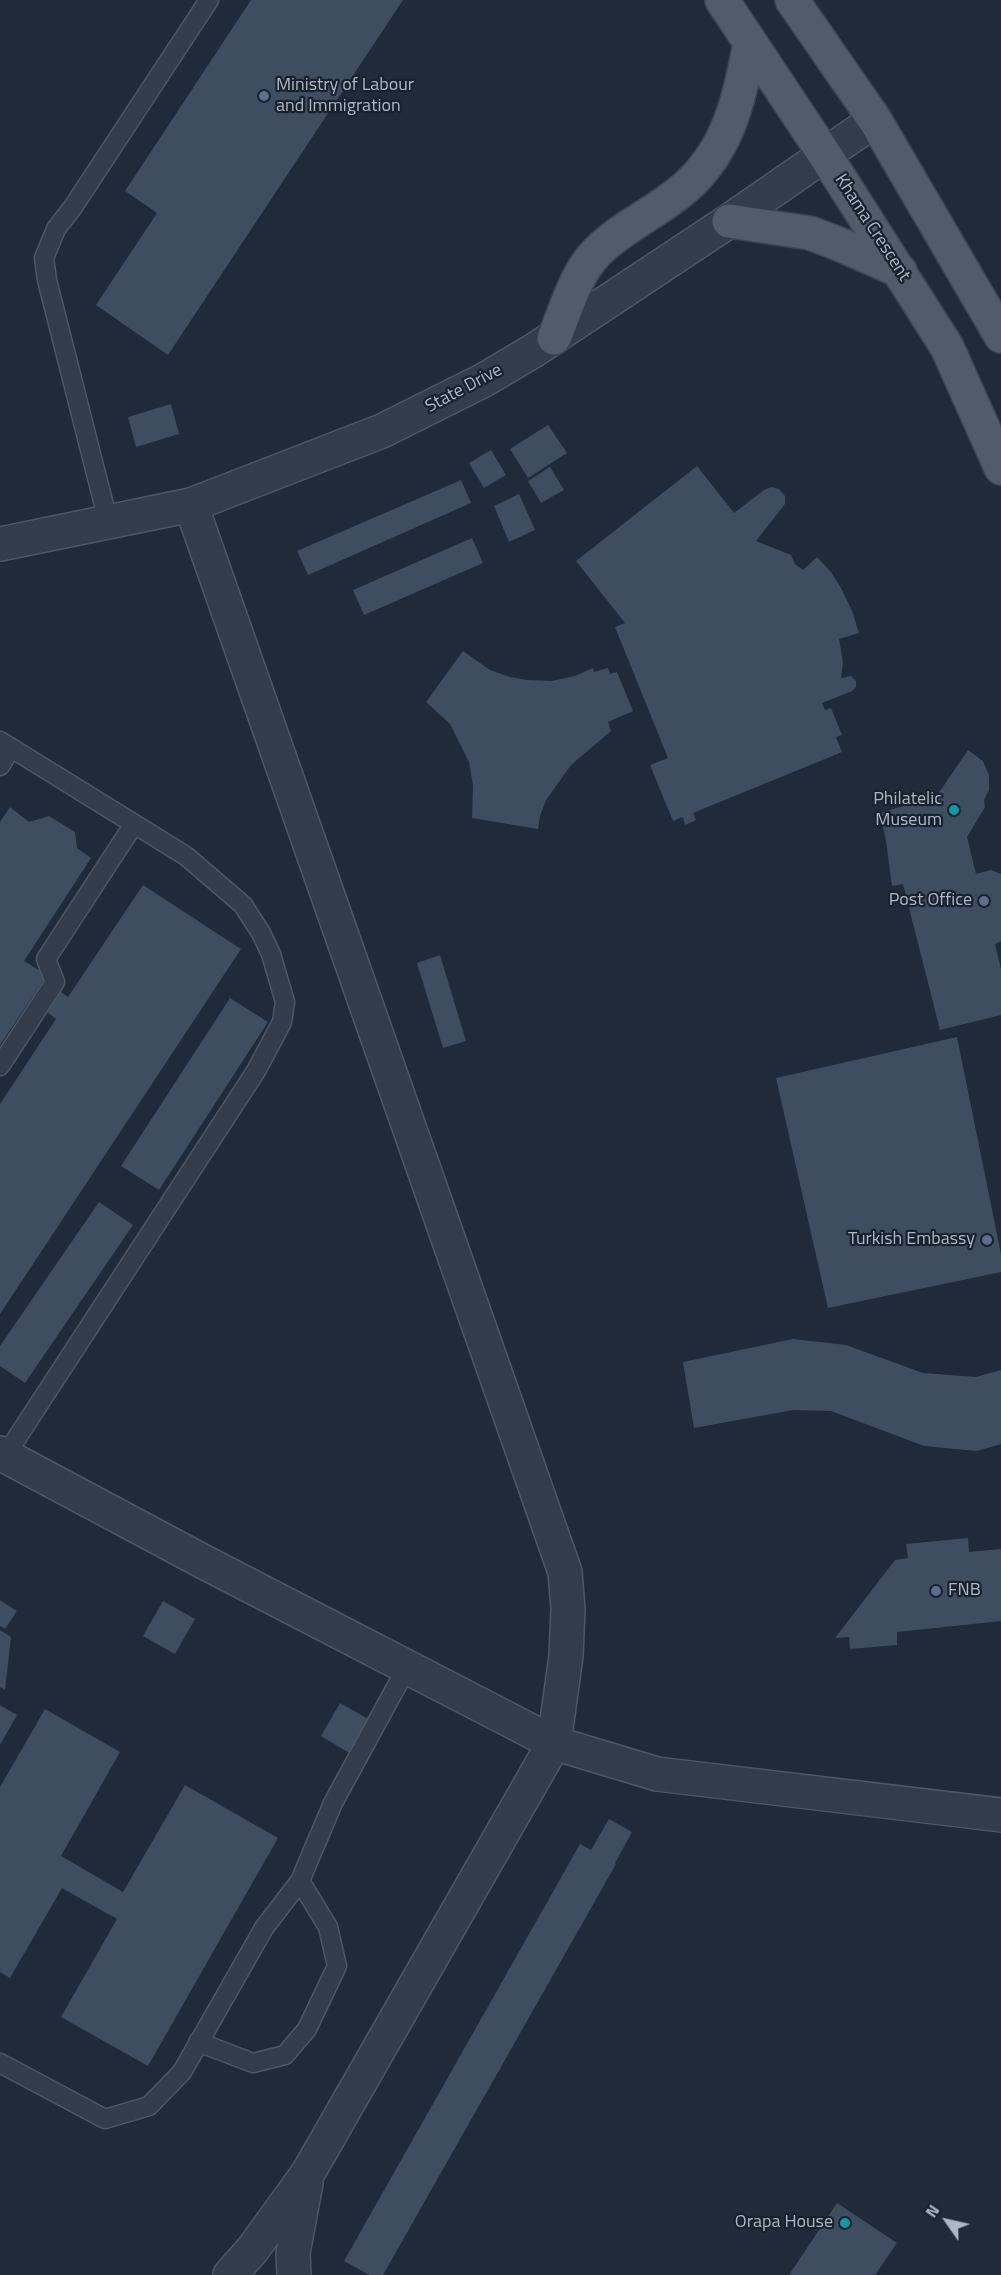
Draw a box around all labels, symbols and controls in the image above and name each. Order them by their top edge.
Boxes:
place label: Ministry of Labour and Immigration [276,75,414,118]
marker: Ministry of Labour and Immigration [257,89,271,103]
street label: Khama Crescent [829,171,915,285]
street label: State Drive [422,360,506,418]
place label: Philatelic Museum [873,789,942,832]
marker: Philatelic Museum [947,803,961,817]
place label: Post Office [889,890,972,912]
marker: Post Office [977,894,991,908]
place label: Turkish Embassy [848,1229,975,1251]
marker: Turkish Embassy [980,1233,994,1247]
place label: FNB [948,1580,981,1602]
marker: FNB [929,1584,943,1598]
north arrow [917,2191,977,2251]
text: N [919,2200,945,2222]
place label: Orapa House [735,2212,833,2234]
marker: Orapa House [838,2216,852,2230]

